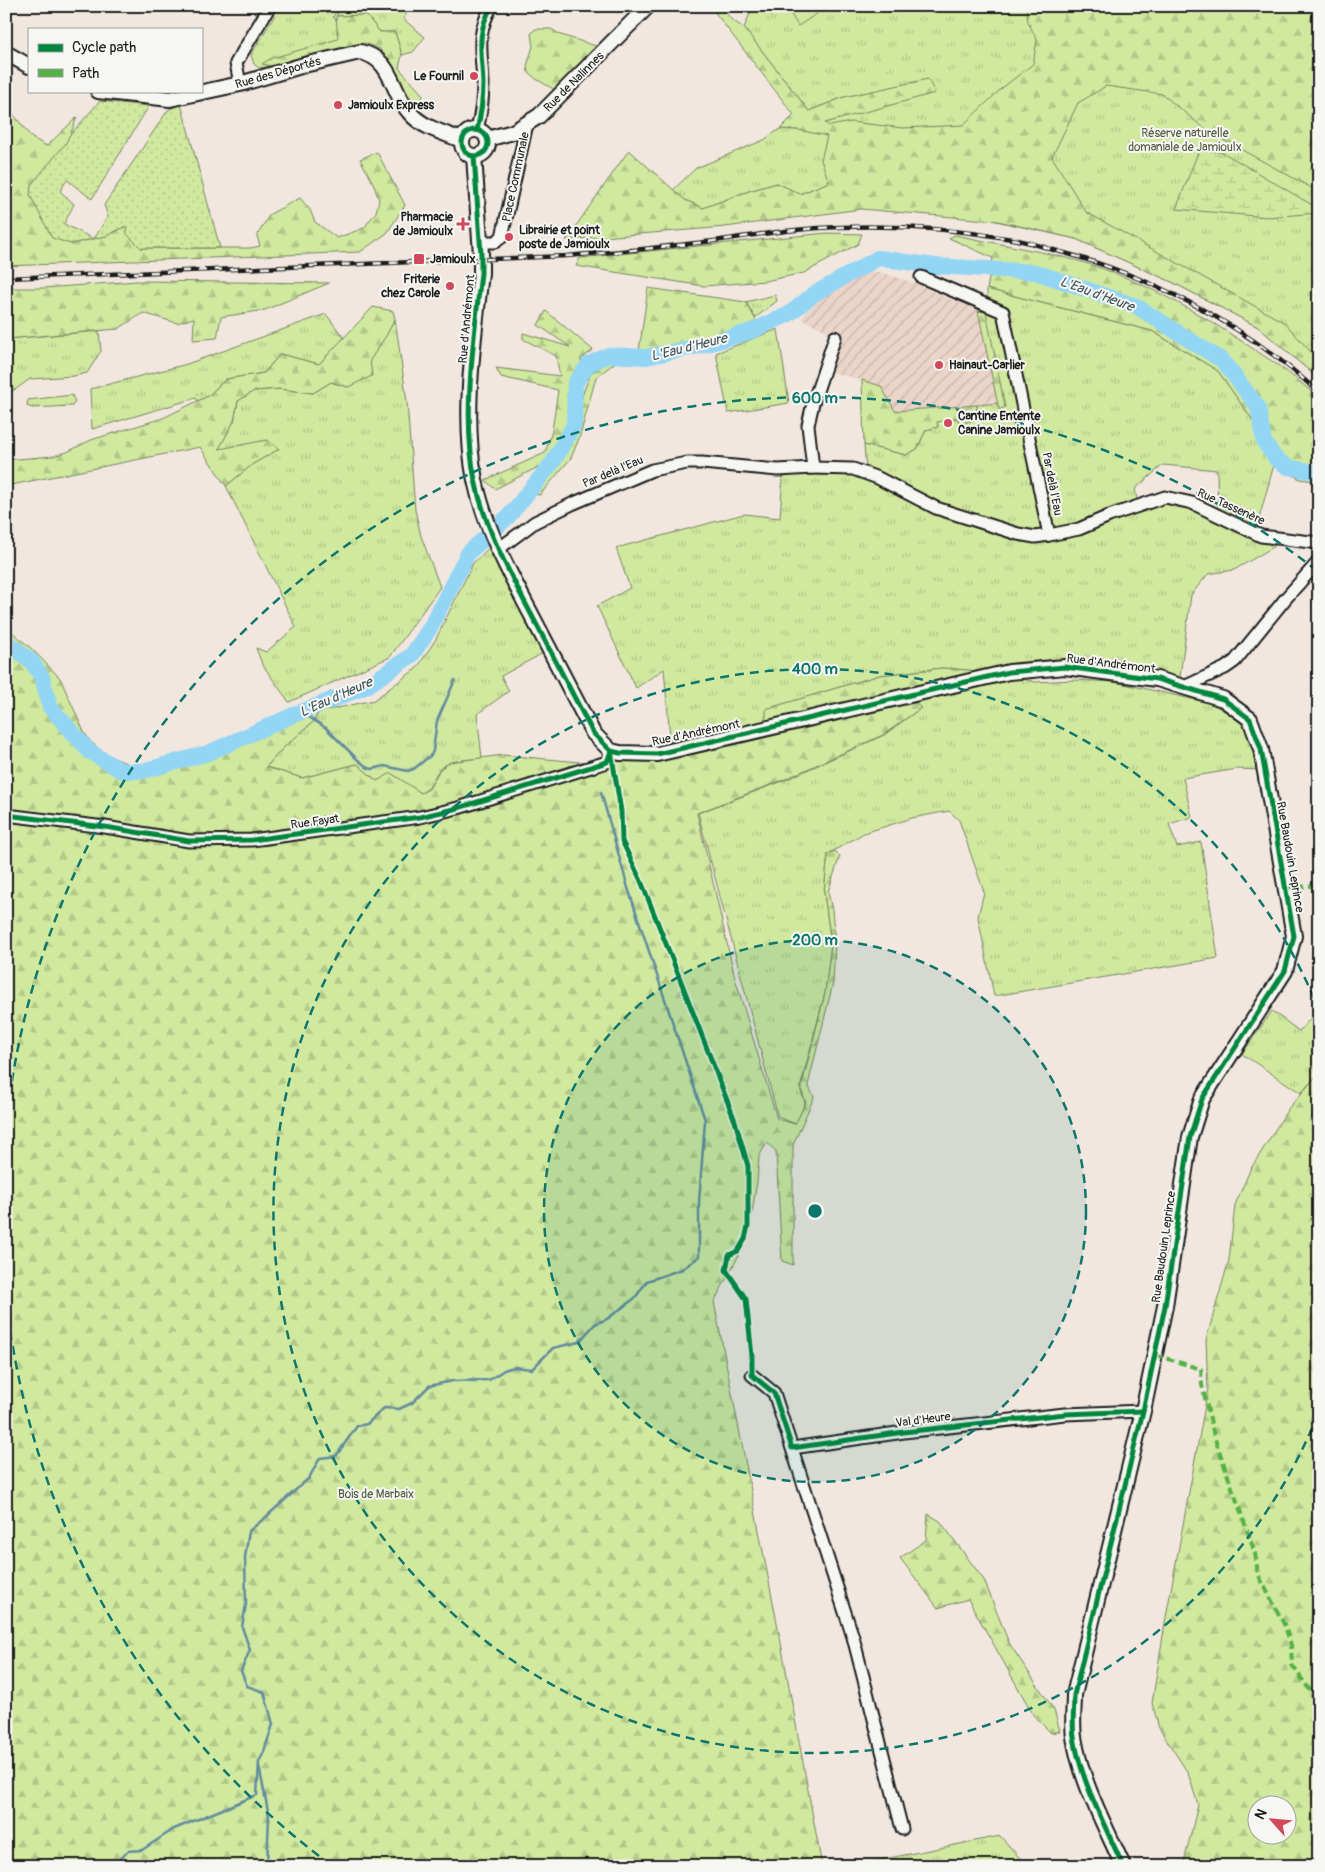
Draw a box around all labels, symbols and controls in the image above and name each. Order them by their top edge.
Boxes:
legend [28,28,202,92]
text: Cycle path [72,38,136,57]
street label: Rue de Nalinnes [541,48,608,115]
street label: Rue des Déportés [234,53,323,92]
text: Path [72,64,99,83]
place label: Le Fournil [414,69,464,84]
marker: Le Fournil [468,70,480,82]
place label: Jamioulx Express [348,98,435,113]
marker: Jamioulx Express [332,99,344,111]
park label: Réserve naturelle domaniale de Jamioulx [1128,126,1242,155]
street label: Place Communale [499,131,533,223]
place label: Pharmacie de Jamioulx [393,210,454,239]
marker: Pharmacie de Jamioulx [457,218,469,230]
place label: Librairie et point poste de Jamioulx [519,223,610,252]
marker: Librairie et point poste de Jamioulx [503,231,515,243]
marker: Jamioulx [412,252,426,266]
place label: Jamioulx [430,252,475,267]
place label: Friterie chez Carole [380,272,441,301]
water label: L'Eau d'Heure [1058,273,1138,316]
street label: Rue d'Andrémont [456,274,478,364]
marker: Friterie chez Carole [444,280,456,292]
water label: L'Eau d'Heure [649,329,731,365]
place label: Hainaut-Carlier [949,358,1025,373]
marker: Hainaut-Carlier [933,359,945,371]
text: 600 m [792,389,838,408]
place label: Cantine Entente Canine Jamioulx [958,409,1041,438]
marker: Cantine Entente Canine Jamioulx [942,417,954,429]
street label: Par delà l'Eau [1039,451,1065,517]
street label: Par delà l'Eau [580,453,646,491]
street label: Rue Tassenère [1195,485,1267,529]
street label: Rue d'Andrémont [1066,651,1156,677]
text: 400 m [792,660,838,679]
water label: L'Eau d'Heure [297,673,377,721]
street label: Rue d'Andrémont [651,716,741,750]
street label: Rue Baudouin Leprince [1273,800,1307,914]
street label: Rue Fayat [290,811,340,833]
text: 200 m [792,931,838,950]
street label: Rue Baudouin Leprince [1149,1190,1179,1304]
centre of rings [806,1202,824,1220]
street label: Val d'Heure [895,1409,952,1431]
park label: Bois de Marbaix [338,1487,414,1502]
north arrow [1248,1794,1298,1844]
text: N [1251,1806,1271,1822]

